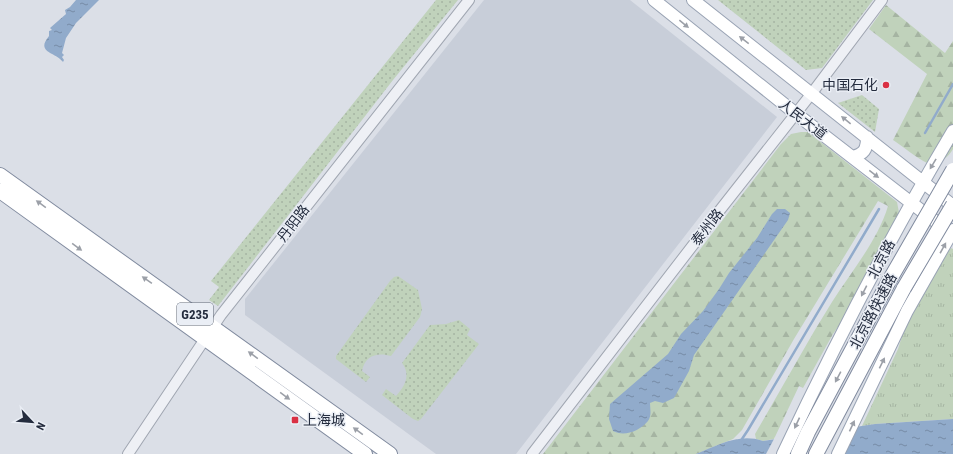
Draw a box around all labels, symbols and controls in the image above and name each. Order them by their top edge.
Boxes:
one-way arrow [679,20,690,29]
one-way arrow [739,35,750,44]
place label: 中国石化 [822,77,878,93]
marker: 中国石化 [881,80,891,90]
street label: 人民大道 [776,95,830,143]
one-way arrow [841,116,851,125]
one-way arrow [930,158,937,170]
one-way arrow [869,170,880,179]
one-way arrow [36,200,46,208]
street label: 丹阳路 [274,202,312,244]
street label: 泰州路 [688,206,726,248]
street label: 北京路 [864,237,898,281]
one-way arrow [72,242,82,250]
one-way arrow [939,243,946,254]
street label: 北京路快速路 [846,270,900,352]
one-way arrow [141,276,152,284]
one-way arrow [861,285,867,296]
road number: G235 [177,303,213,325]
one-way arrow [247,351,258,359]
one-way arrow [879,358,885,369]
one-way arrow [834,371,841,383]
one-way arrow [279,392,290,400]
north arrow [12,402,52,442]
place label: 上海城 [303,412,345,428]
marker: 上海城 [290,415,300,425]
one-way arrow [794,418,800,429]
text: N [33,420,48,432]
one-way arrow [849,420,855,432]
one-way arrow [353,427,363,435]

